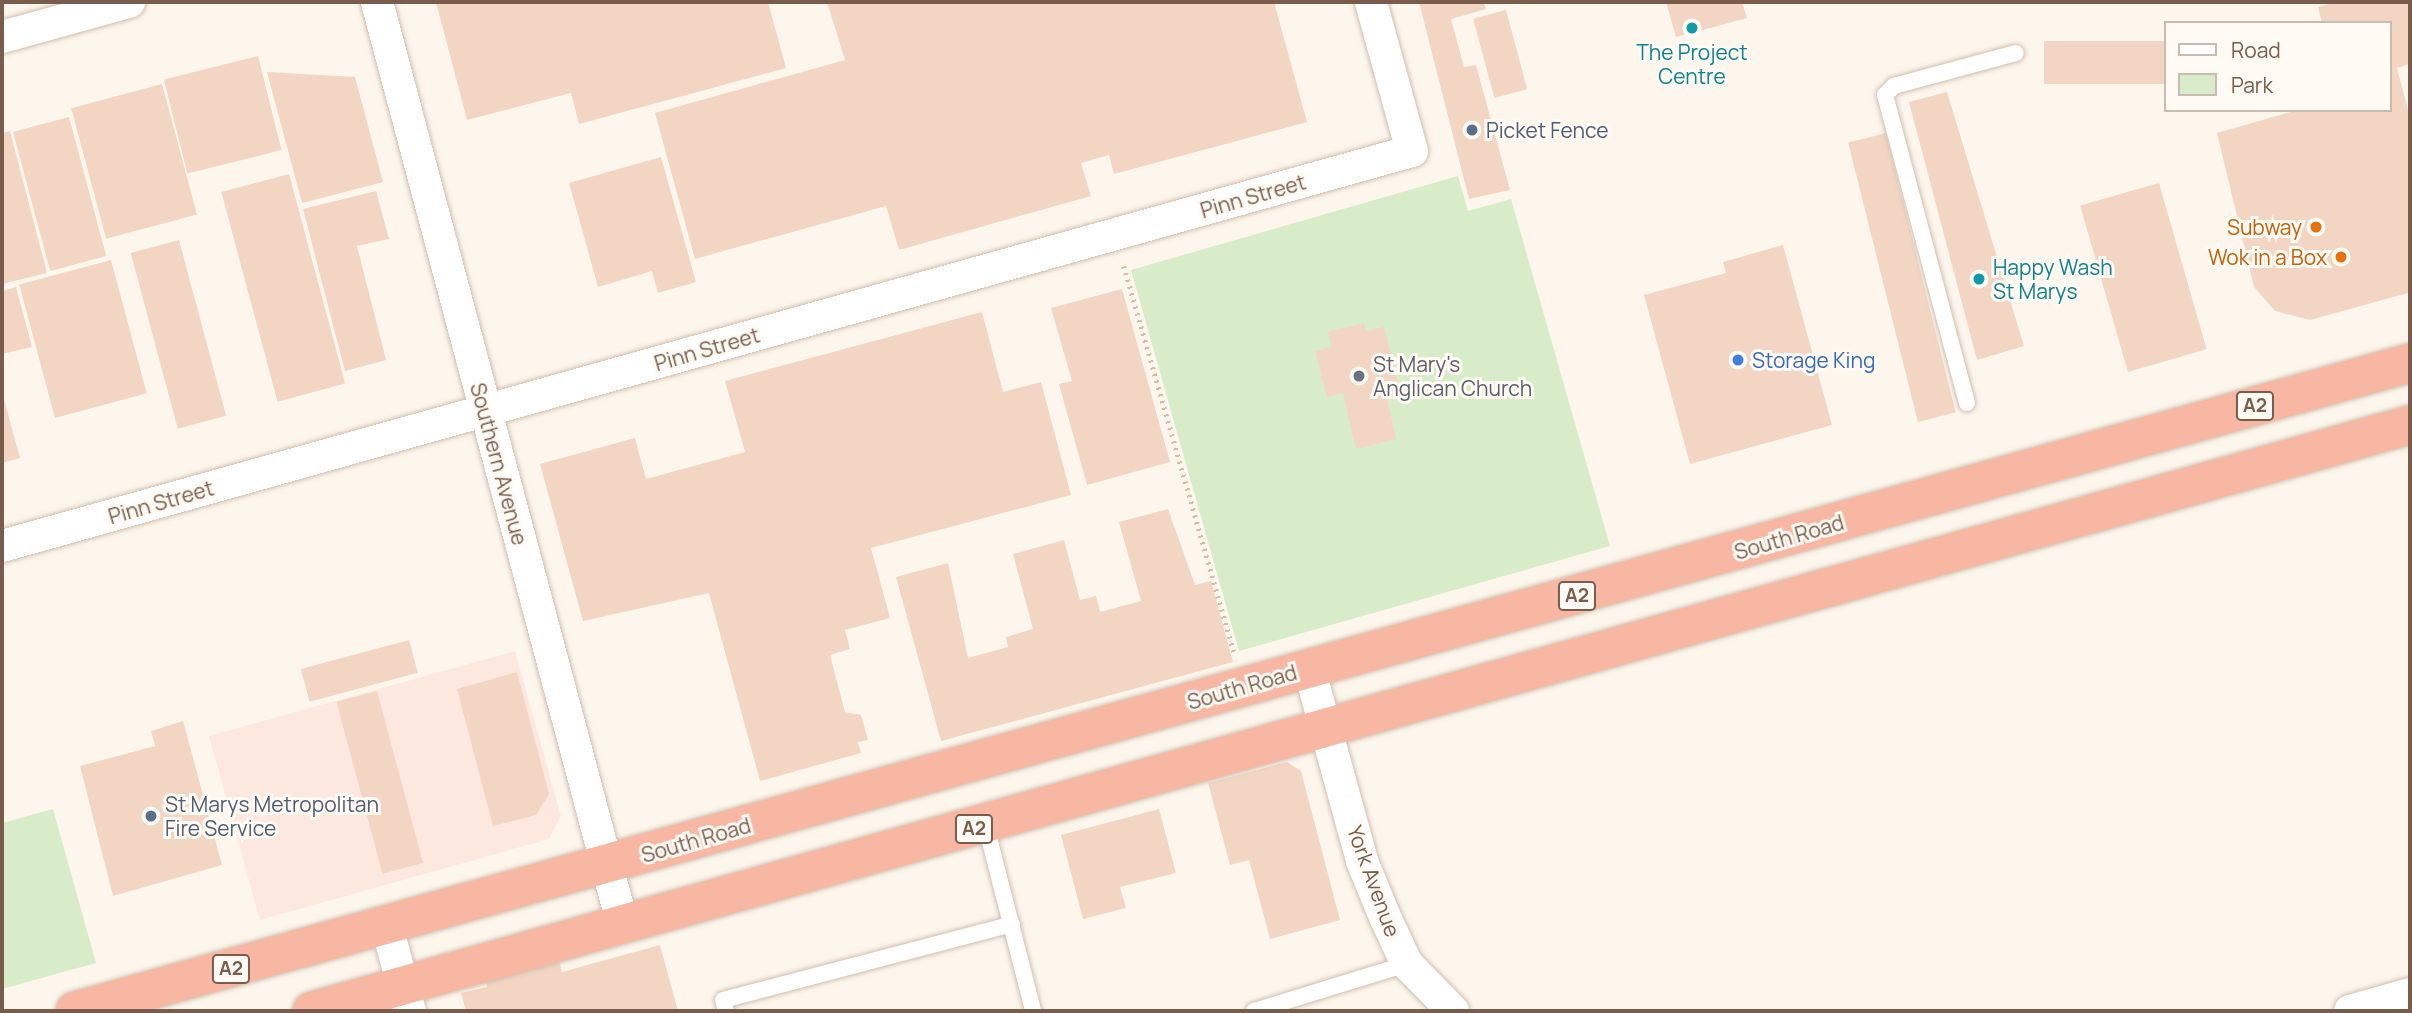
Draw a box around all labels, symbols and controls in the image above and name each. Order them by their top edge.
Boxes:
marker: The Project Centre [1684,20,1700,36]
legend [2164,21,2391,112]
text: Road [2231,36,2281,64]
place label: The Project Centre [1636,39,1748,89]
text: Park [2231,71,2273,99]
place label: Picket Fence [1486,117,1609,143]
marker: Picket Fence [1464,122,1480,138]
street label: Pinn Street [1197,169,1309,223]
place label: Subway [2227,214,2302,240]
marker: Subway [2308,219,2324,235]
place label: Wok in a Box [2208,244,2327,270]
marker: Wok in a Box [2333,249,2349,265]
place label: Happy Wash St Marys [1993,254,2113,304]
marker: Happy Wash St Marys [1971,271,1987,287]
street label: Pinn Street [651,322,763,376]
place label: Storage King [1752,347,1875,373]
place label: St Mary's Anglican Church [1373,351,1532,401]
marker: Storage King [1730,352,1746,368]
marker: St Mary's Anglican Church [1351,368,1367,384]
street label: Southern Avenue [465,380,533,548]
road number: A2 [2236,390,2274,422]
street label: Pinn Street [105,475,217,529]
street label: South Road [1731,509,1847,565]
road number: A2 [1558,580,1596,611]
street label: South Road [1184,659,1300,715]
place label: St Marys Metropolitan Fire Service [165,791,379,841]
marker: St Marys Metropolitan Fire Service [143,808,159,824]
street label: South Road [638,812,754,868]
road number: A2 [955,814,993,844]
street label: York Avenue [1342,822,1406,940]
road number: A2 [212,953,250,984]

